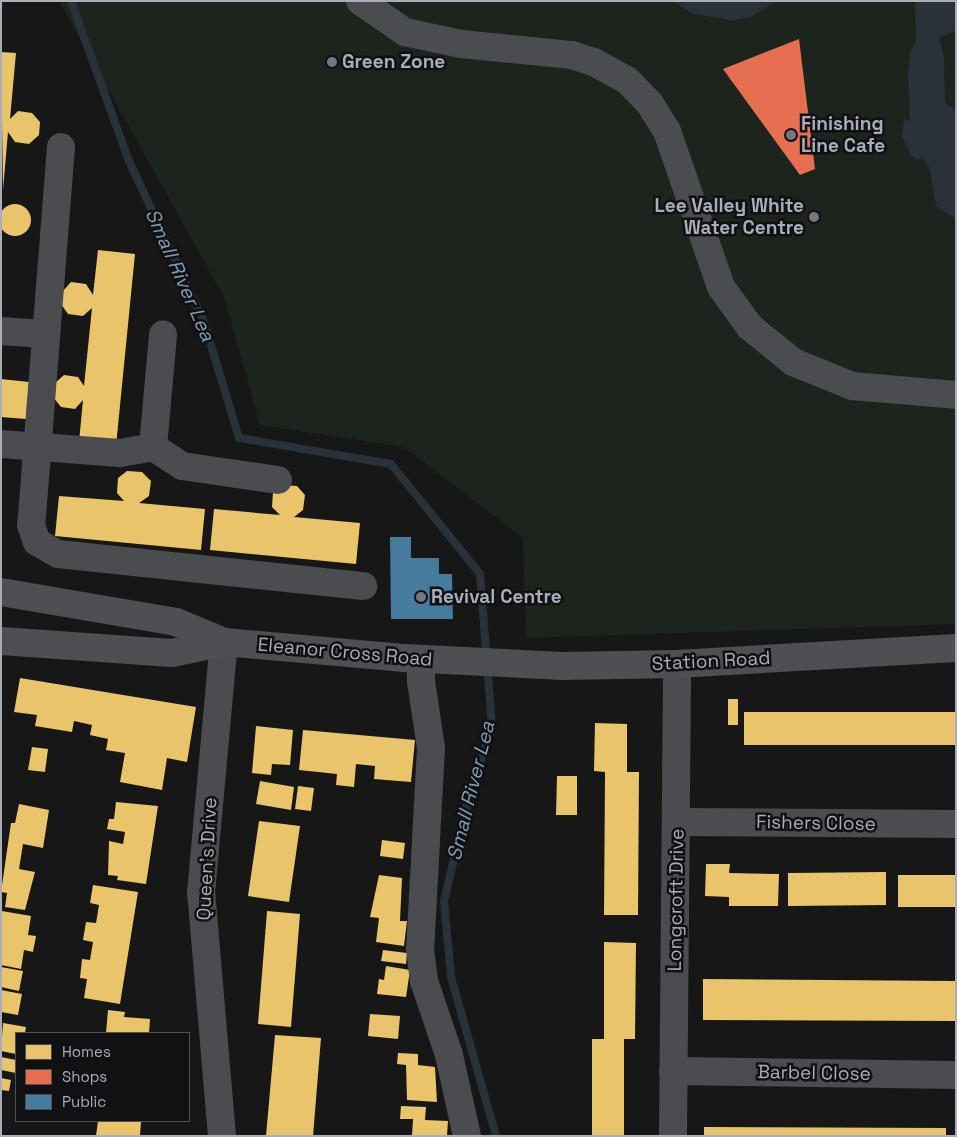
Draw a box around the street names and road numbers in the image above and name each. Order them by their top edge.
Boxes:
street label: Eleanor Cross Road [257,633,433,671]
street label: Station Road [651,647,771,675]
street label: Queen's Drive [192,797,222,921]
street label: Fishers Close [756,811,876,835]
street label: Longcroft Drive [663,828,689,972]
street label: Barbel Close [757,1061,871,1085]

